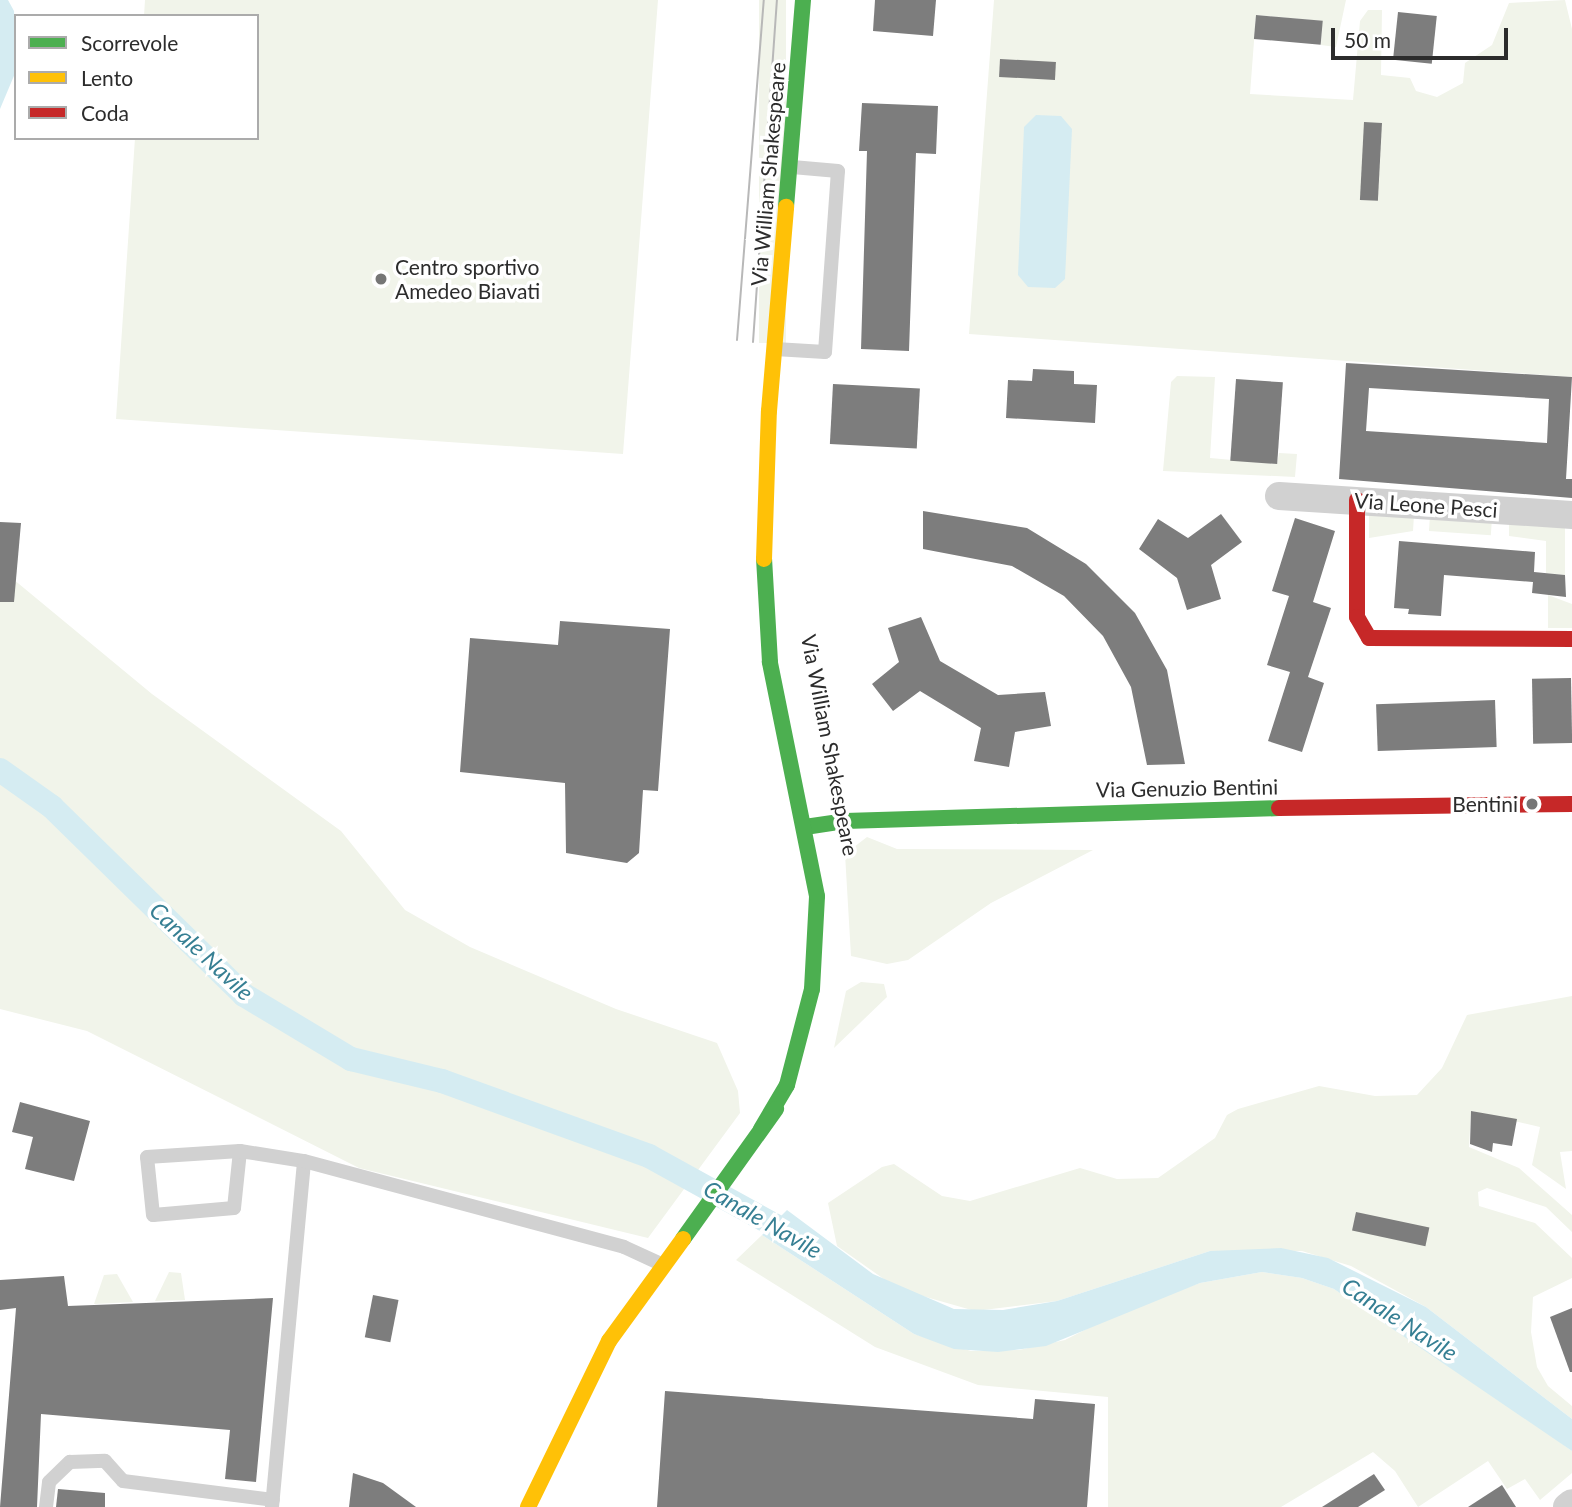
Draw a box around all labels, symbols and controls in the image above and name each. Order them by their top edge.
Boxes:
legend [14,14,259,140]
scale bar [1334,14,1511,58]
text: 50 m [1344,27,1391,52]
text: Scorrevole [81,30,178,55]
street label: Via William Shakespeare [746,61,790,287]
text: Lento [81,65,133,90]
text: Coda [81,100,129,125]
place label: Centro sportivo Amedeo Biavati [395,254,540,304]
marker: Centro sportivo Amedeo Biavati [373,271,389,287]
street label: Via Leone Pesci [1354,487,1498,523]
street label: Via William Shakespeare [796,632,864,858]
street label: Via Genuzio Bentini [1096,774,1278,802]
place label: Bentini [1452,791,1518,817]
marker: Bentini [1524,796,1540,812]
water label: Canale Navile [144,896,260,1006]
water label: Canale Navile [699,1174,827,1264]
water label: Canale Navile [1337,1272,1463,1366]

